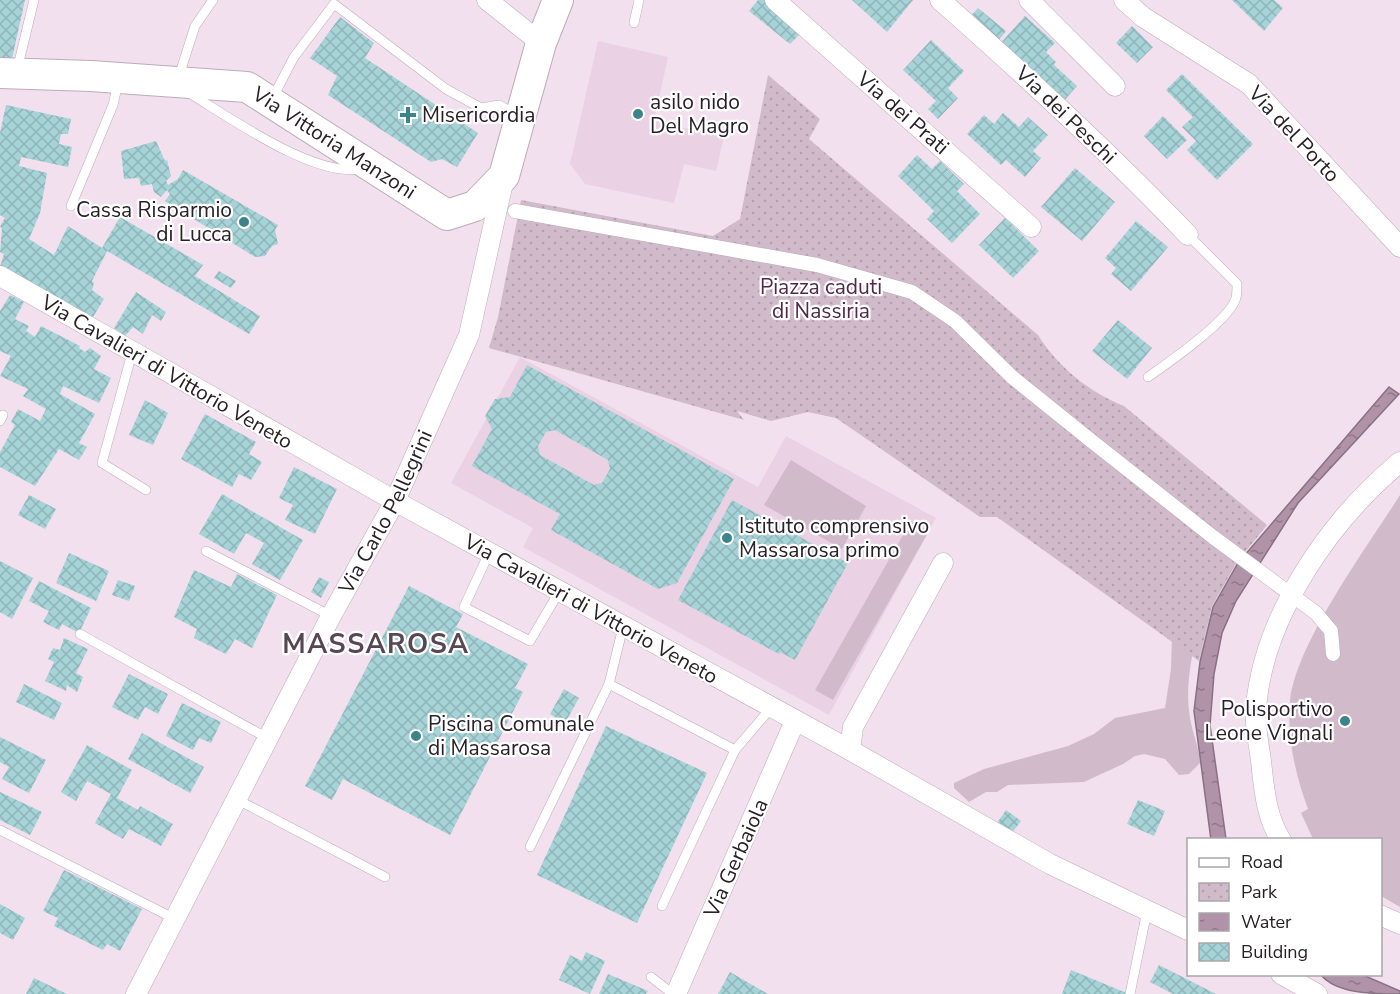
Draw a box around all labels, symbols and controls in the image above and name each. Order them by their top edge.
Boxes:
street label: Via dei Peschi [1009,59,1123,170]
street label: Via dei Prati [850,65,955,161]
street label: Via Vittoria Manzoni [246,79,421,206]
street label: Via del Porto [1241,79,1346,188]
place label: asilo nido Del Magro [650,88,749,140]
place label: Misericordia [422,101,535,129]
marker: Misericordia [399,106,417,124]
marker: asilo nido Del Magro [631,107,645,121]
place label: Cassa Risparmio di Lucca [76,196,232,248]
marker: Cassa Risparmio di Lucca [237,215,251,229]
park label: Piazza caduti di Nassiria [760,273,882,325]
street label: Via Cavalieri di Vittorio Veneto [35,288,298,456]
street label: Via Carlo Pellegrini [332,426,439,600]
place label: Istituto comprensivo Massarosa primo [739,512,929,564]
street label: Via Cavalieri di Vittorio Veneto [458,527,723,691]
marker: Istituto comprensivo Massarosa primo [720,531,734,545]
district label: MASSAROSA [282,626,470,663]
place label: Polisportivo Leone Vignali [1205,695,1333,747]
place label: Piscina Comunale di Massarosa [428,710,595,762]
marker: Polisportivo Leone Vignali [1338,714,1352,728]
marker: Piscina Comunale di Massarosa [409,729,423,743]
street label: Via Gerbaiola [697,794,775,923]
legend [1187,838,1382,976]
text: Road [1241,850,1283,874]
text: Park [1241,880,1278,904]
text: Water [1241,910,1292,934]
text: Building [1241,940,1308,964]

